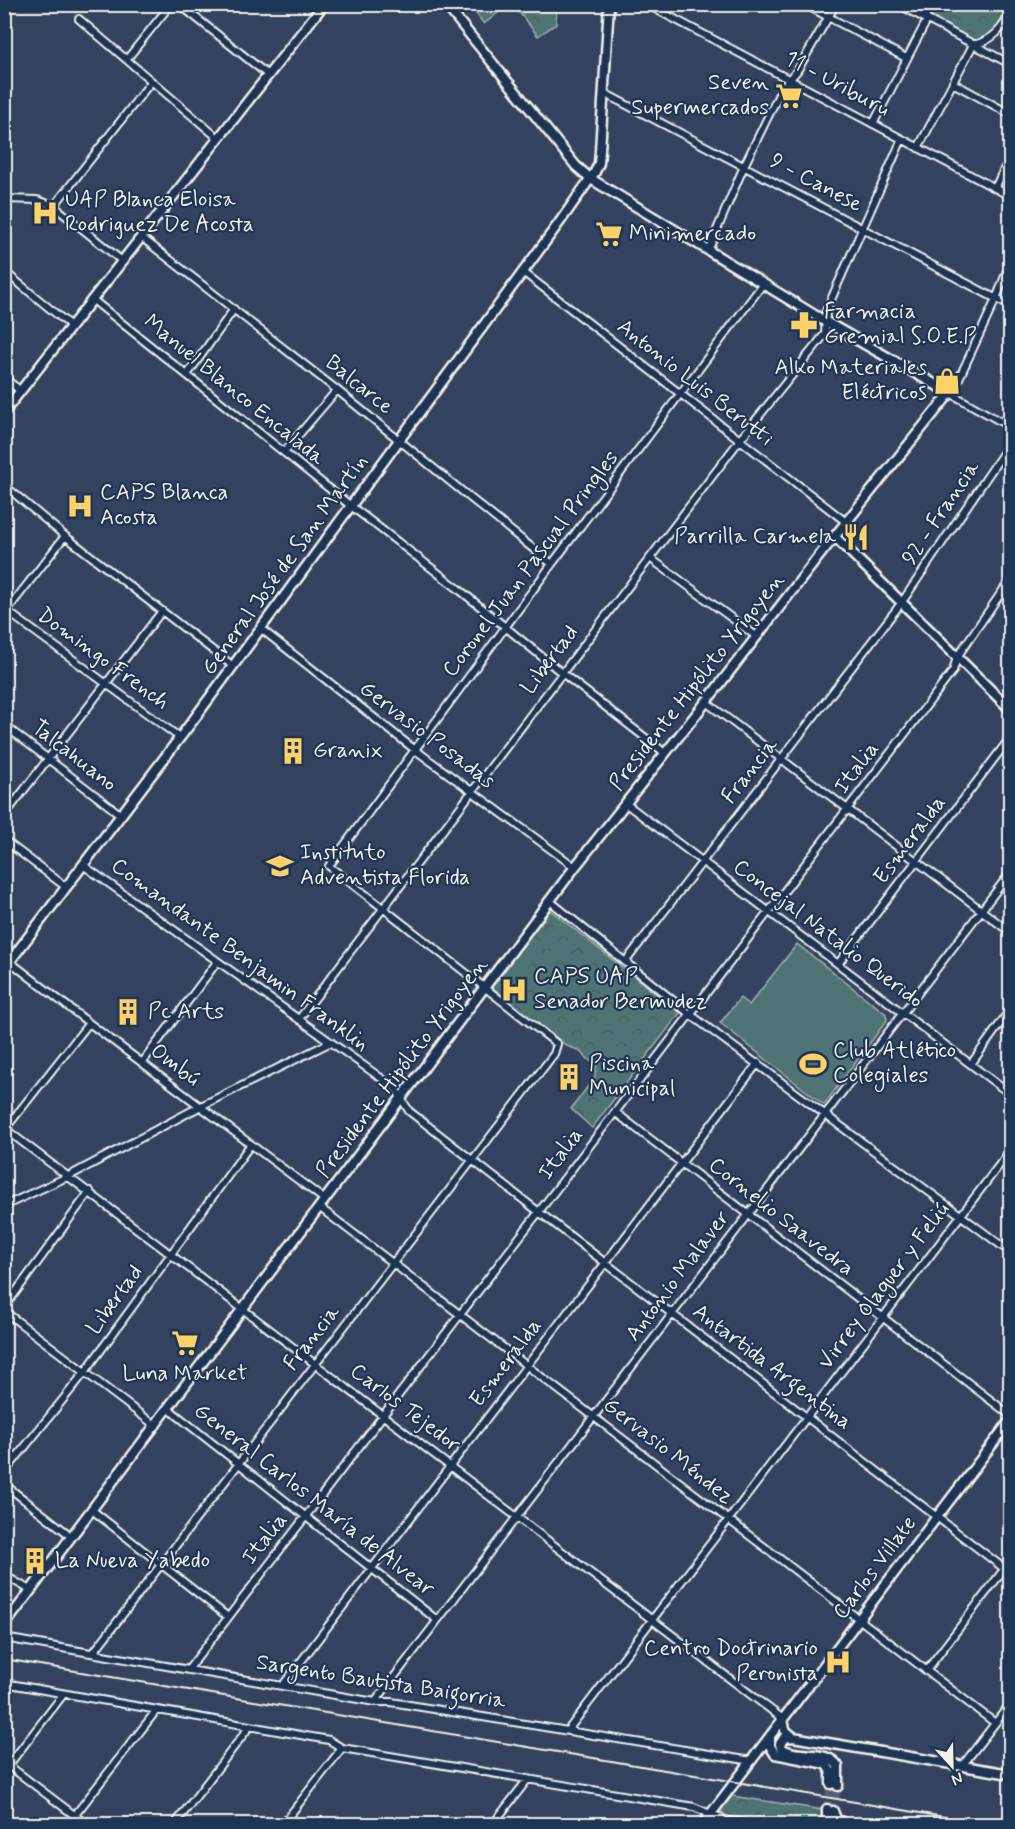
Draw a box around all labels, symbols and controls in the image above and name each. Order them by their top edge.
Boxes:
street label: 11 - Uriburu [780,45,894,123]
place label: Seven Supermercados [631,69,769,122]
supermarket icon: Seven Supermercados [774,81,804,111]
street label: 9 - Canese [765,147,867,219]
place label: UAP Blanca Eloisa Rodriguez De Acosta [65,186,254,240]
hospital icon: UAP Blanca Eloisa Rodriguez De Acosta [30,198,60,228]
supermarket icon: Minimercado [594,219,624,249]
place label: Minimercado [629,220,756,248]
place label: Farmacia Gremial S.O.E.P [824,298,976,351]
street label: Manuel Blanco Encalada [138,308,331,472]
pharmacy icon: Farmacia Gremial S.O.E.P [789,310,819,340]
street label: Antonio Luis Berutti [611,313,779,453]
street label: Balcarce [319,349,399,421]
place label: Alko Materiales Eléctricos [774,354,927,407]
shop icon: Alko Materiales Eléctricos [932,366,962,396]
street label: Coronel Juan Pascual Pringles [437,445,628,685]
street label: General José de San Martín [195,449,375,681]
street label: 92 - Francia [896,455,987,571]
place label: CAPS Blanca Acosta [100,479,228,532]
hospital icon: CAPS Blanca Acosta [65,491,95,521]
restaurant icon: Parrilla Carmela [841,522,871,552]
place label: Parrilla Carmela [674,523,837,551]
street label: Presidente Hipólito Yrigoyen [603,567,792,797]
street label: Domingo French [31,602,175,717]
street label: Libertad [515,620,585,700]
street label: Gervasio Posadas [353,675,501,795]
street label: Talcahuano [26,714,123,798]
street label: Francia [716,732,785,810]
building icon: Granix [278,736,308,766]
street label: Italia [828,736,886,800]
place label: Granix [313,737,383,765]
street label: Esmeralda [867,790,953,890]
place label: Instituto Adventista Florida [300,839,470,892]
school or university icon: Instituto Adventista Florida [265,851,295,881]
street label: Comandante Benjamin Franklin [105,852,375,1058]
street label: Concejal Natalio Querido [727,853,929,1015]
street label: Presidente Hipólito Yrigoyen [310,952,495,1184]
place label: CAPS UAP Senador Bermudez [534,963,707,1016]
hospital icon: CAPS UAP Senador Bermudez [499,975,529,1005]
building icon: Pc Arts [113,997,143,1027]
place label: Pc Arts [148,998,224,1026]
street label: Ombú [145,1037,206,1093]
place label: Club Atlético Colegiales [833,1037,956,1093]
sports icon: Club Atlético Colegiales [798,1049,828,1079]
place label: Piscina Municipal [589,1050,675,1103]
building icon: Piscina Municipal [554,1062,584,1092]
street label: Italia [532,1122,590,1186]
street label: Cornelio Saavedra [702,1151,860,1283]
street label: Virrey Olaguer y Feliú [812,1197,959,1377]
street label: Antonio Malaver [620,1205,736,1347]
street label: Libertad [80,1260,150,1340]
street label: Antartida Argentina [685,1298,857,1439]
street label: Francia [278,1299,347,1377]
street label: Esmeralda [463,1313,549,1413]
supermarket icon: Luna Market [170,1328,200,1358]
street label: Carlos Tejedor [344,1357,467,1459]
place label: Luna Market [123,1360,247,1388]
street label: Gervasio Méndez [597,1391,739,1511]
street label: General Carlos María de Alvear [188,1397,441,1603]
street label: Italia [236,1507,294,1571]
street label: Carlos Villate [827,1511,923,1625]
building icon: La Nueva Yabedo [20,1546,50,1576]
place label: La Nueva Yabedo [55,1547,210,1575]
place label: Centro Doctrinario Peronista [644,1635,818,1688]
hospital icon: Centro Doctrinario Peronista [823,1647,853,1677]
street label: Sargento Bautista Baigorria [254,1648,508,1719]
north arrow [922,1736,982,1796]
text: N [948,1767,966,1790]

